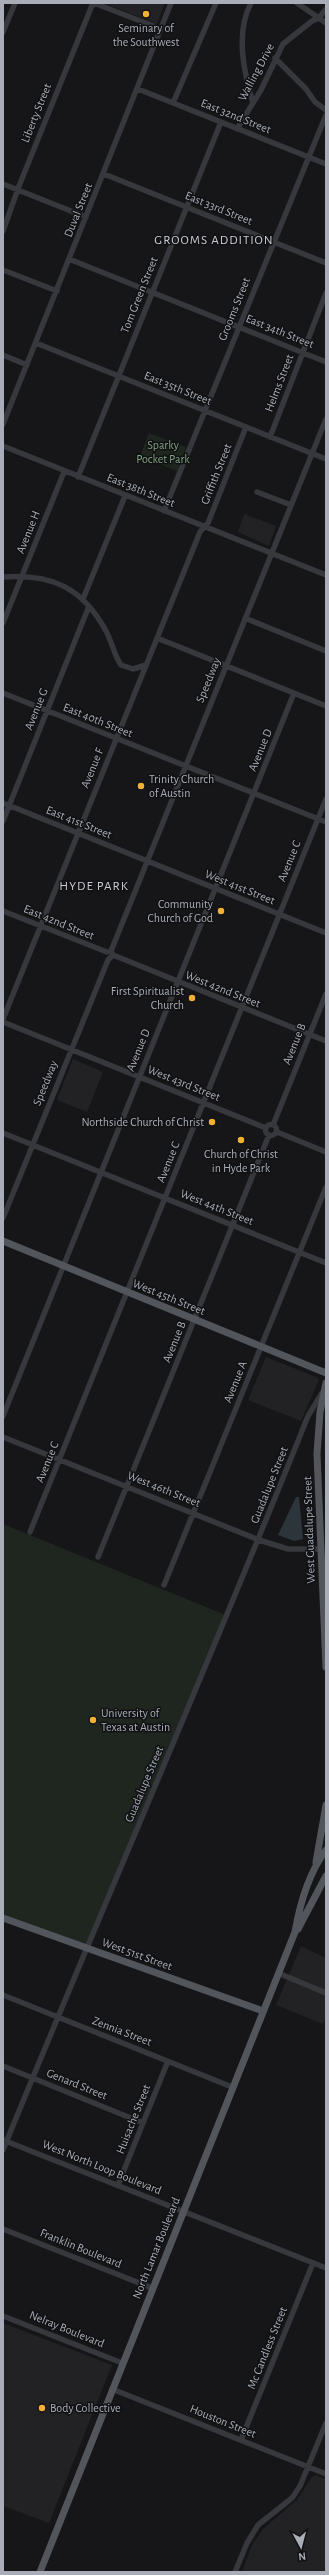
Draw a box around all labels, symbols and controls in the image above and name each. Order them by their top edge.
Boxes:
marker: Seminary of the Southwest [141,9,151,19]
place label: Seminary of the Southwest [113,22,179,48]
street label: Walling Drive [236,41,276,103]
street label: Liberty Street [19,82,54,145]
street label: East 32nd Street [199,97,273,136]
street label: Duval Street [62,181,94,239]
street label: East 33rd Street [184,189,255,227]
district label: GROOMS ADDITION [154,234,274,247]
street label: Tom Green Street [118,255,160,335]
street label: Grooms Street [216,276,252,342]
street label: East 34th Street [244,312,316,350]
street label: Helms Street [263,352,296,414]
street label: East 35th Street [143,369,214,407]
park label: Sparky Pocket Park [136,439,190,465]
street label: Griffith Street [198,442,234,506]
street label: East 38th Street [105,471,177,509]
street label: Avenue H [14,509,42,555]
street label: Speedway [194,656,223,705]
street label: Avenue G [22,686,50,732]
street label: East 40th Street [62,701,135,739]
street label: Avenue D [246,727,274,773]
street label: Avenue F [79,745,106,790]
place label: Trinity Church of Austin [149,773,214,799]
marker: Trinity Church of Austin [136,781,146,791]
street label: East 41st Street [44,803,114,841]
street label: Avenue C [275,839,303,883]
street label: West 41st Street [203,868,277,907]
district label: HYDE PARK [59,880,129,893]
place label: Community Church of God [147,898,213,924]
street label: East 42nd Street [22,902,96,942]
marker: Community Church of God [216,906,226,916]
street label: West 42nd Street [184,968,262,1010]
place label: First Spiritualist Church [111,985,184,1011]
marker: First Spiritualist Church [187,993,197,1003]
street label: Avenue B [280,1022,308,1066]
street label: Avenue D [124,1027,152,1073]
street label: Speedway [31,1059,60,1108]
street label: West 43rd Street [146,1063,222,1103]
place label: Northside Church of Christ [81,1116,204,1128]
marker: Northside Church of Christ [207,1117,217,1127]
marker: Church of Christ in Hyde Park [236,1135,246,1145]
street label: Avenue C [154,1140,182,1184]
place label: Church of Christ in Hyde Park [204,1148,278,1175]
street label: West 44th Street [179,1187,255,1227]
street label: West 45th Street [131,1277,207,1317]
street label: Avenue B [160,1320,188,1364]
street label: Avenue A [221,1359,249,1405]
street label: Avenue C [33,1440,61,1484]
street label: Guadalupe Street [248,1445,290,1525]
street label: West 46th Street [126,1469,202,1509]
street label: West Guadalupe Street [301,1476,317,1584]
place label: University of Texas at Austin [101,1707,170,1733]
marker: University of Texas at Austin [88,1715,98,1725]
street label: Guadalupe Street [123,1744,165,1824]
street label: West 51st Street [100,1936,174,1972]
street label: Zennia Street [91,2014,153,2048]
street label: Genard Street [45,2066,109,2102]
street label: Huisache Street [114,2082,152,2155]
street label: West North Loop Boulevard [41,2138,163,2196]
street label: North Lamar Boulevard [130,2196,182,2300]
street label: Franklin Boulevard [38,2226,124,2270]
street label: Mc Candless Street [245,2305,289,2391]
street label: Nelray Boulevard [27,2308,106,2350]
place label: Body Collective [50,2402,121,2415]
street label: Houston Street [188,2402,258,2440]
marker: Body Collective [37,2403,47,2413]
north arrow [281,2527,321,2567]
text: N [298,2551,307,2562]

